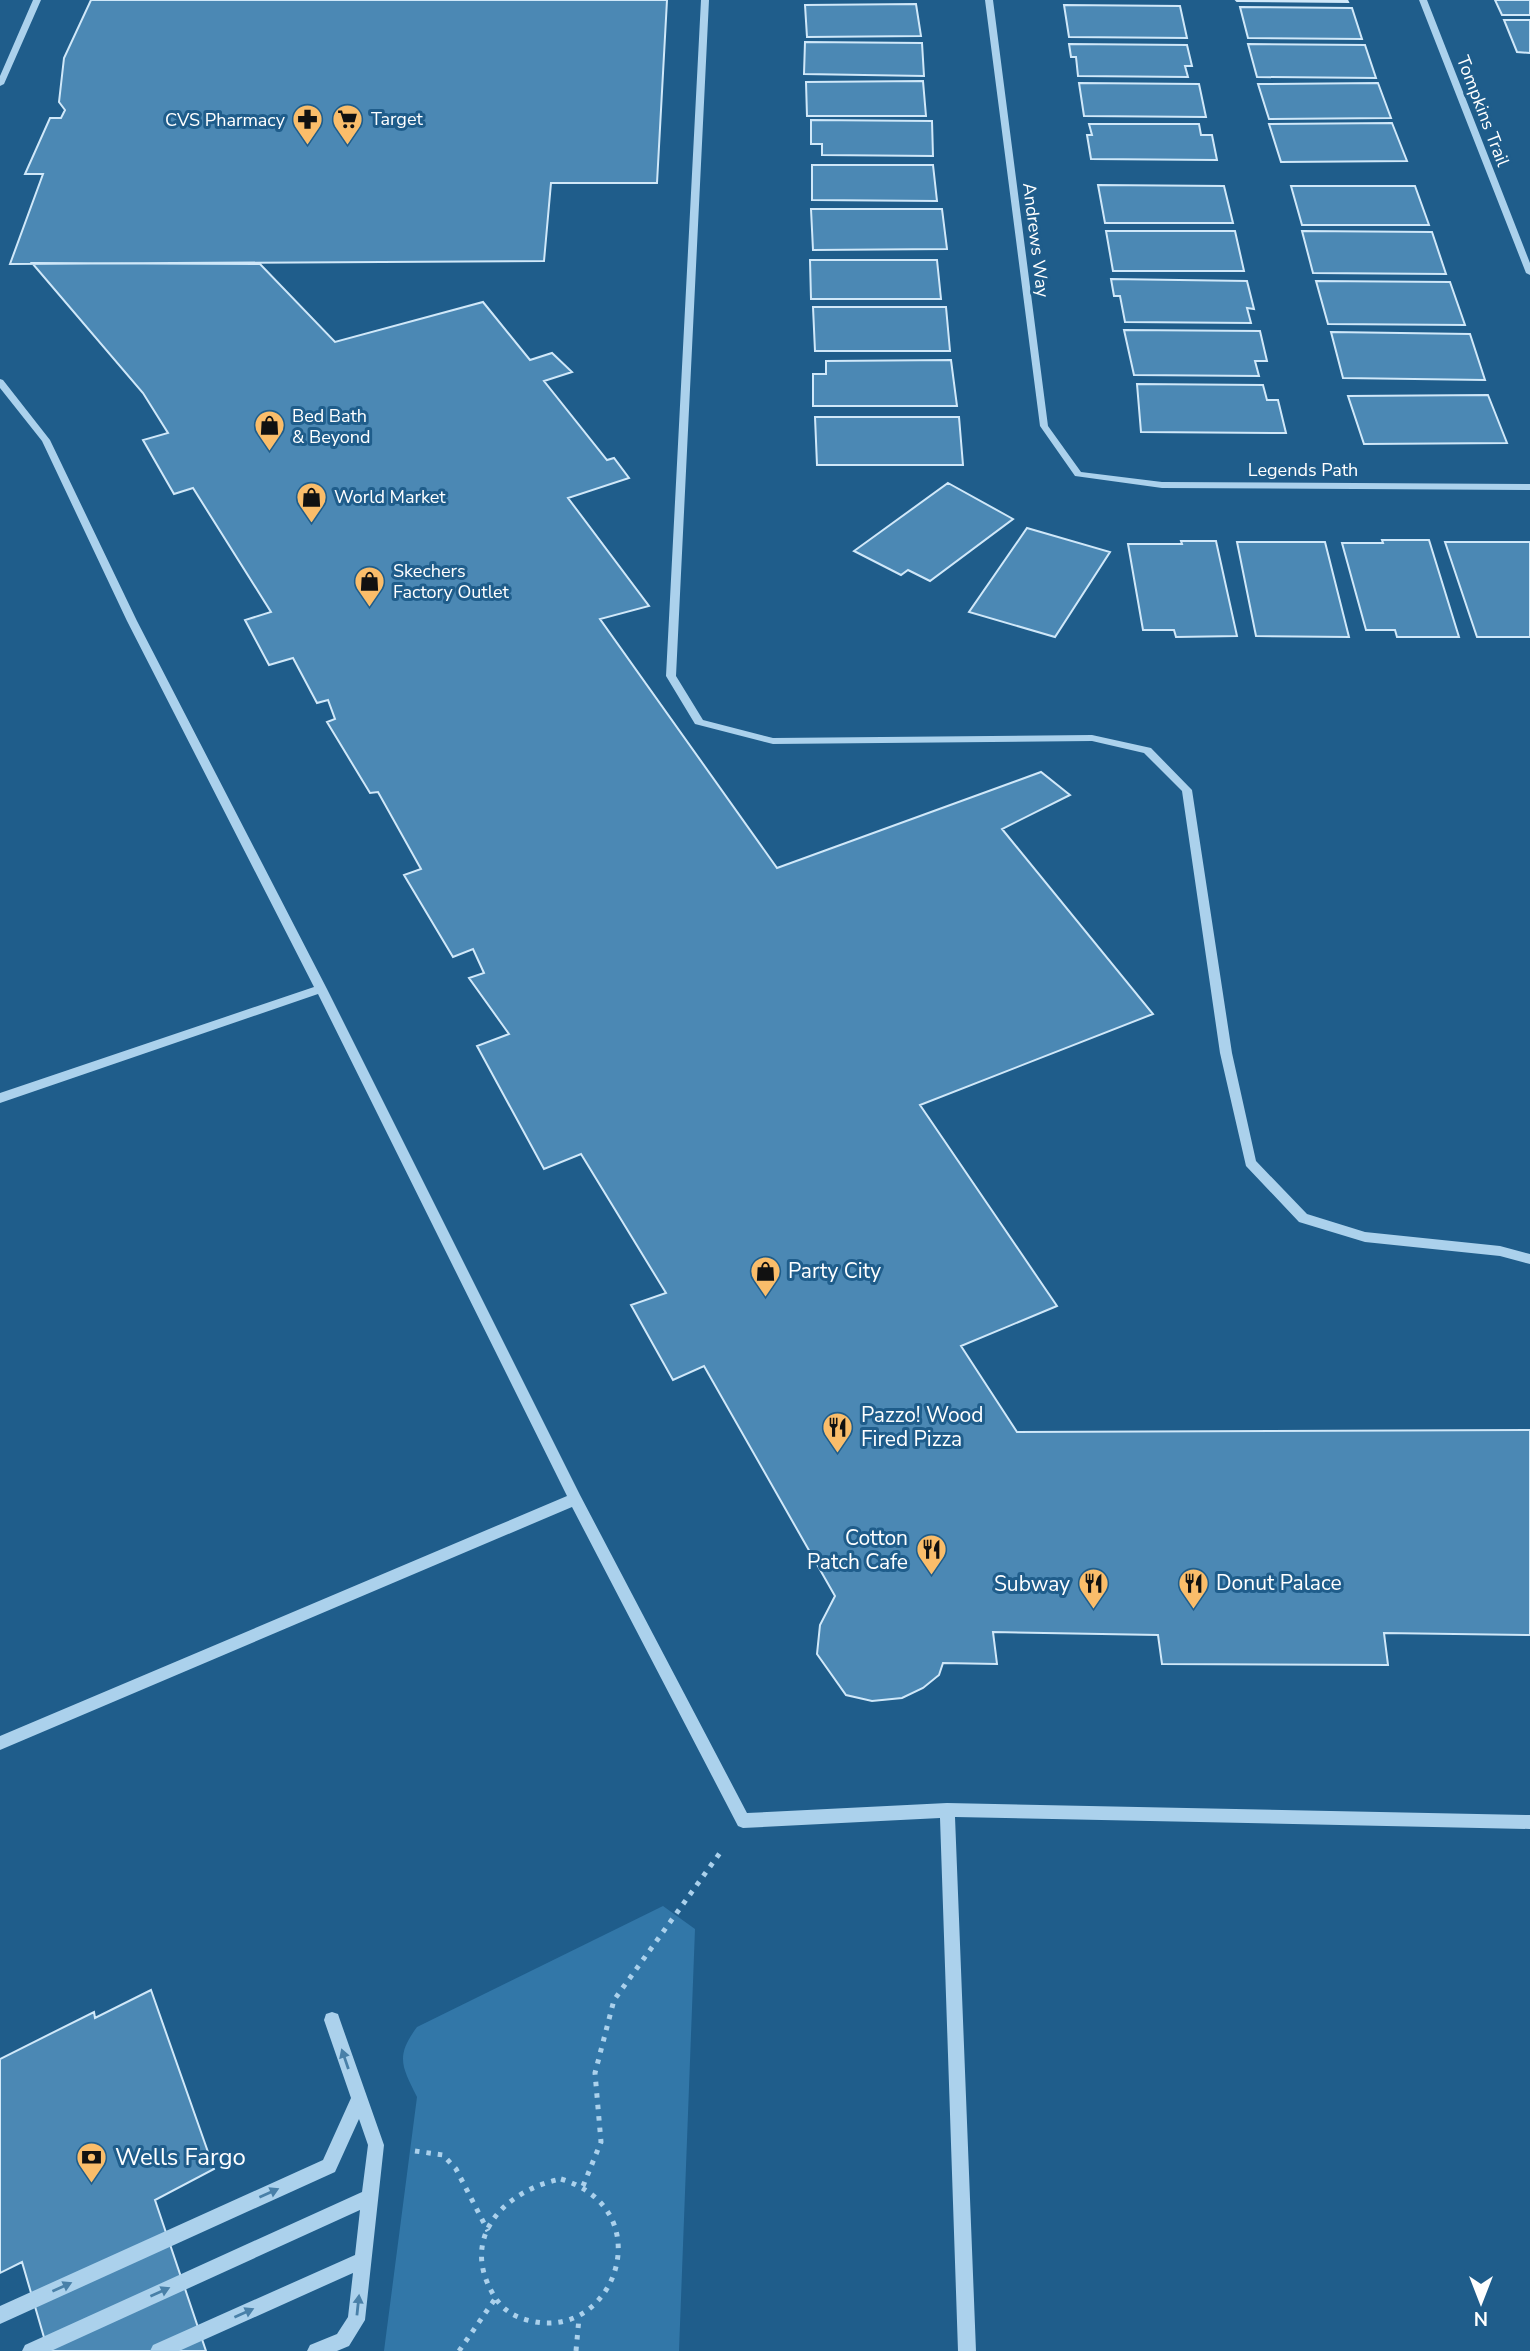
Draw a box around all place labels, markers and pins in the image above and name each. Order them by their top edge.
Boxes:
supermarket icon: Target [331,102,365,146]
pharmacy icon: CVS Pharmacy [291,103,325,147]
place label: Target [371,107,423,131]
place label: CVS Pharmacy [165,108,286,132]
place label: Bed Bath & Beyond [292,404,371,449]
shop icon: Bed Bath & Beyond [252,409,286,453]
shop icon: World Market [294,480,328,524]
place label: World Market [334,485,446,509]
place label: Skechers Factory Outlet [393,559,509,604]
shop icon: Skechers Factory Outlet [353,564,387,608]
shop icon: Party City [748,1254,782,1298]
place label: Party City [788,1257,881,1285]
place label: Pazzo! Wood Fired Pizza [861,1401,984,1453]
restaurant icon: Pazzo! Wood Fired Pizza [821,1410,855,1454]
place label: Cotton Patch Cafe [807,1524,908,1576]
restaurant icon: Cotton Patch Cafe [914,1533,948,1577]
restaurant icon: Donut Palace [1176,1566,1210,1610]
restaurant icon: Subway [1076,1567,1110,1611]
place label: Donut Palace [1216,1569,1342,1597]
place label: Subway [994,1570,1070,1598]
bank icon: Wells Fargo [75,2140,109,2184]
place label: Wells Fargo [115,2141,246,2173]

